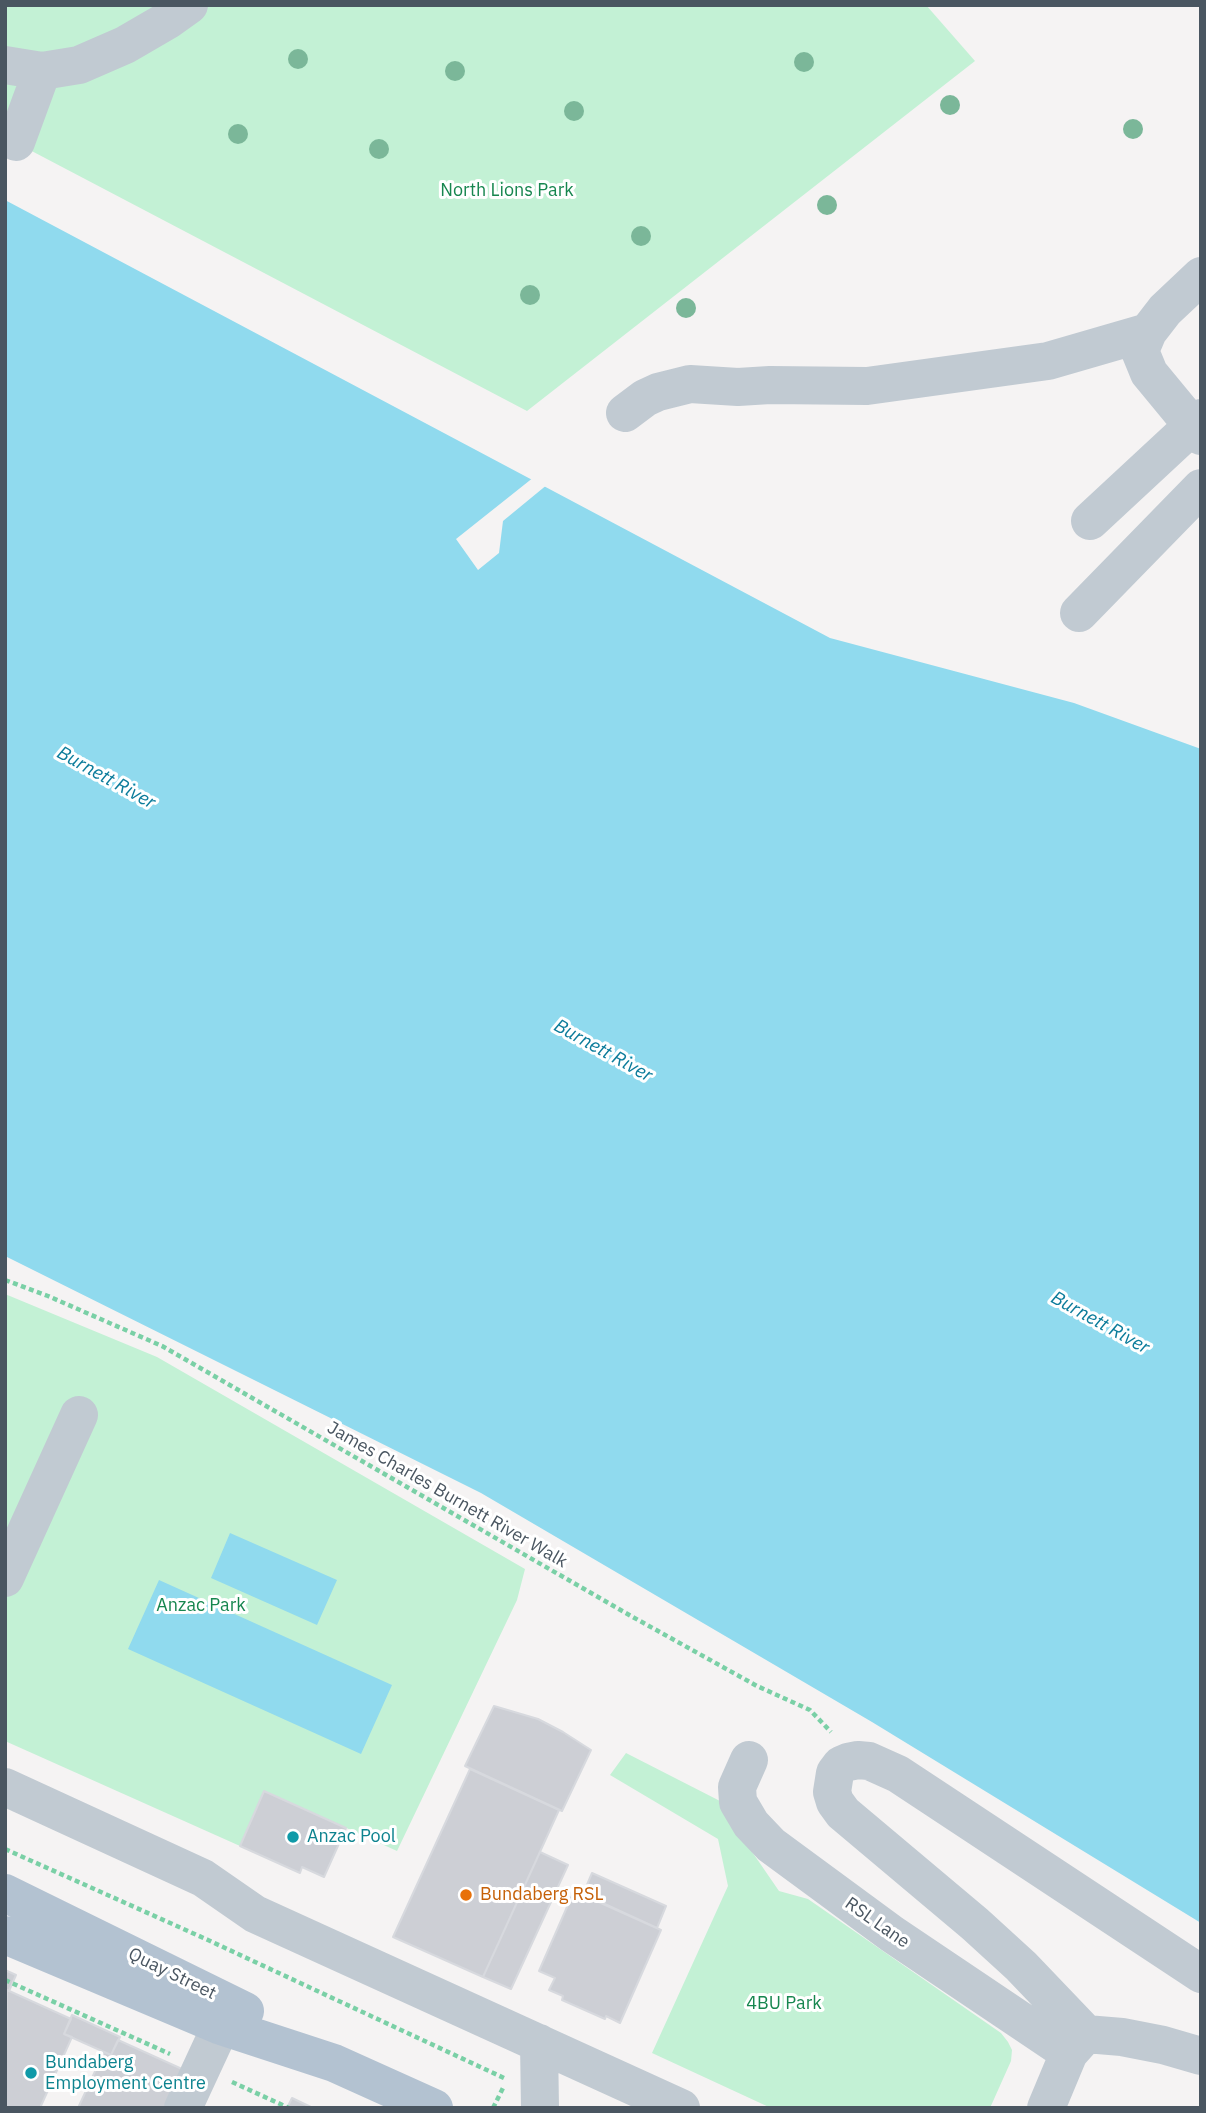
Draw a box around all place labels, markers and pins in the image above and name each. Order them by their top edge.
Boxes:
place label: Anzac Pool [307,1826,396,1848]
marker: Anzac Pool [285,1829,301,1845]
place label: Bundaberg RSL [480,1884,604,1906]
marker: Bundaberg RSL [458,1887,474,1903]
place label: Bundaberg Employment Centre [45,2052,206,2094]
marker: Bundaberg Employment Centre [23,2065,39,2081]

